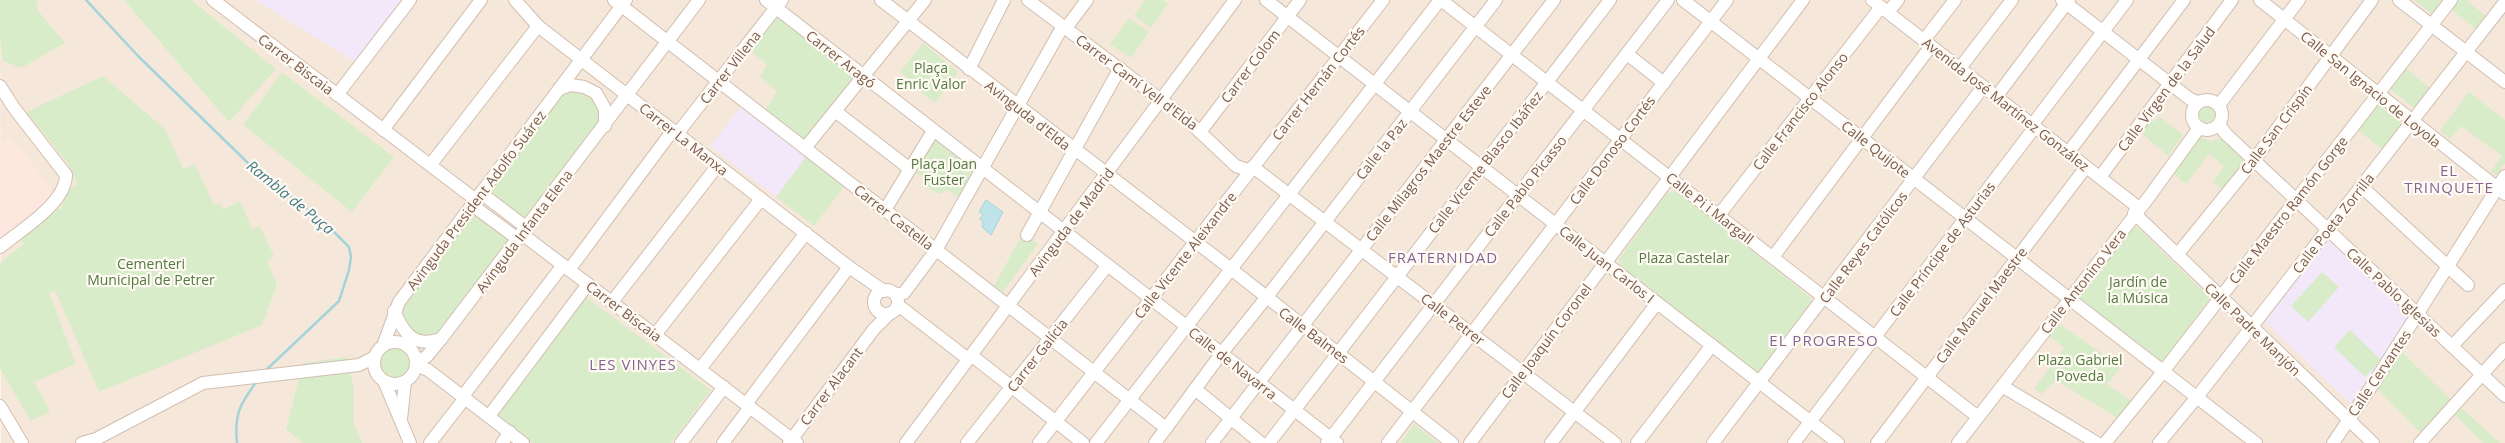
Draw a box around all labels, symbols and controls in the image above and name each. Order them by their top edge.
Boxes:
street label: Carrer Hernán Cortés [1267,22,1369,144]
street label: Calle Virgen de la Salud [2113,23,2219,155]
street label: Carrer Colom [1216,25,1284,107]
street label: Carrer Villena [695,26,765,108]
street label: Carrer Aragó [802,26,880,92]
street label: Calle San Ignacio de Loyola [2297,26,2445,152]
street label: Carrer Biscaia [254,29,338,99]
street label: Carrer Camí Vell d'Elda [1072,30,1202,134]
street label: Avenida José Martínez González [1919,33,2094,175]
street label: Calle Francisco Alonso [1748,48,1852,174]
park label: Plaça Enric Valor [896,58,966,93]
street label: Avinguda d'Elda [981,76,1075,154]
street label: Calle San Crispín [2236,80,2316,178]
street label: Calle Milagros Maestre Esteve [1361,81,1495,245]
street label: Calle Vicente Blasco Ibáñez [1423,87,1547,237]
street label: Calle Donoso Cortés [1565,91,1659,208]
street label: Carrer La Manxa [636,98,732,180]
street label: Avinguda President Adolfo Suárez [402,106,550,294]
street label: Calle la Paz [1351,114,1411,184]
street label: Calle Quijote [1837,116,1915,182]
street label: Calle Pablo Picasso [1479,131,1571,241]
street label: Calle Maestro Ramón Gorge [2224,132,2352,288]
park label: Plaça Joan Fuster [911,154,977,189]
water label: Rambla de Puça [243,155,339,239]
district label: EL TRINQUETE [2404,160,2494,197]
street label: Avinguda de Madrid [1024,164,1118,280]
street label: Avinguda Infanta Elena [471,166,577,296]
street label: Calle Pi i Margall [1662,168,1758,248]
street label: Calle Poeta Zorrilla [2288,169,2378,277]
street label: Calle Príncipe de Asturias [1885,177,1999,320]
street label: Carrer Castella [850,180,938,254]
street label: Calle Vicente Aleixandre [1129,187,1241,322]
street label: Calle Reyes Católicos [1815,187,1912,307]
street label: Calle Juan Carlos I [1555,221,1659,307]
street label: Calle Antonino Vera [2036,225,2130,337]
street label: Calle Manuel Maestre [1931,243,2031,367]
street label: Calle Pablo Iglesias [2343,243,2446,341]
district label: FRATERNIDAD [1388,247,1498,267]
park label: Plaza Castelar [1639,248,1730,267]
park label: Cementeri Municipal de Petrer [87,254,215,289]
park label: Jardín de la Música [2107,272,2168,307]
street label: Carrer Biscaia [582,276,666,346]
street label: Calle Padre Manjón [2201,278,2305,380]
street label: Calle Joaquín Coronel [1496,280,1596,402]
street label: Calle Petrer [1417,289,1489,350]
street label: Calle Balmes [1275,302,1353,368]
street label: Carrer Galícia [1002,314,1072,396]
street label: Calle de Navarra [1185,322,1281,404]
street label: Calle Cervantes [2343,326,2415,420]
district label: EL PROGRESO [1769,330,1879,350]
street label: Carrer Alacant [795,343,867,429]
park label: Plaza Gabriel Poveda [2038,350,2122,385]
district label: LES VINYES [589,354,677,374]

